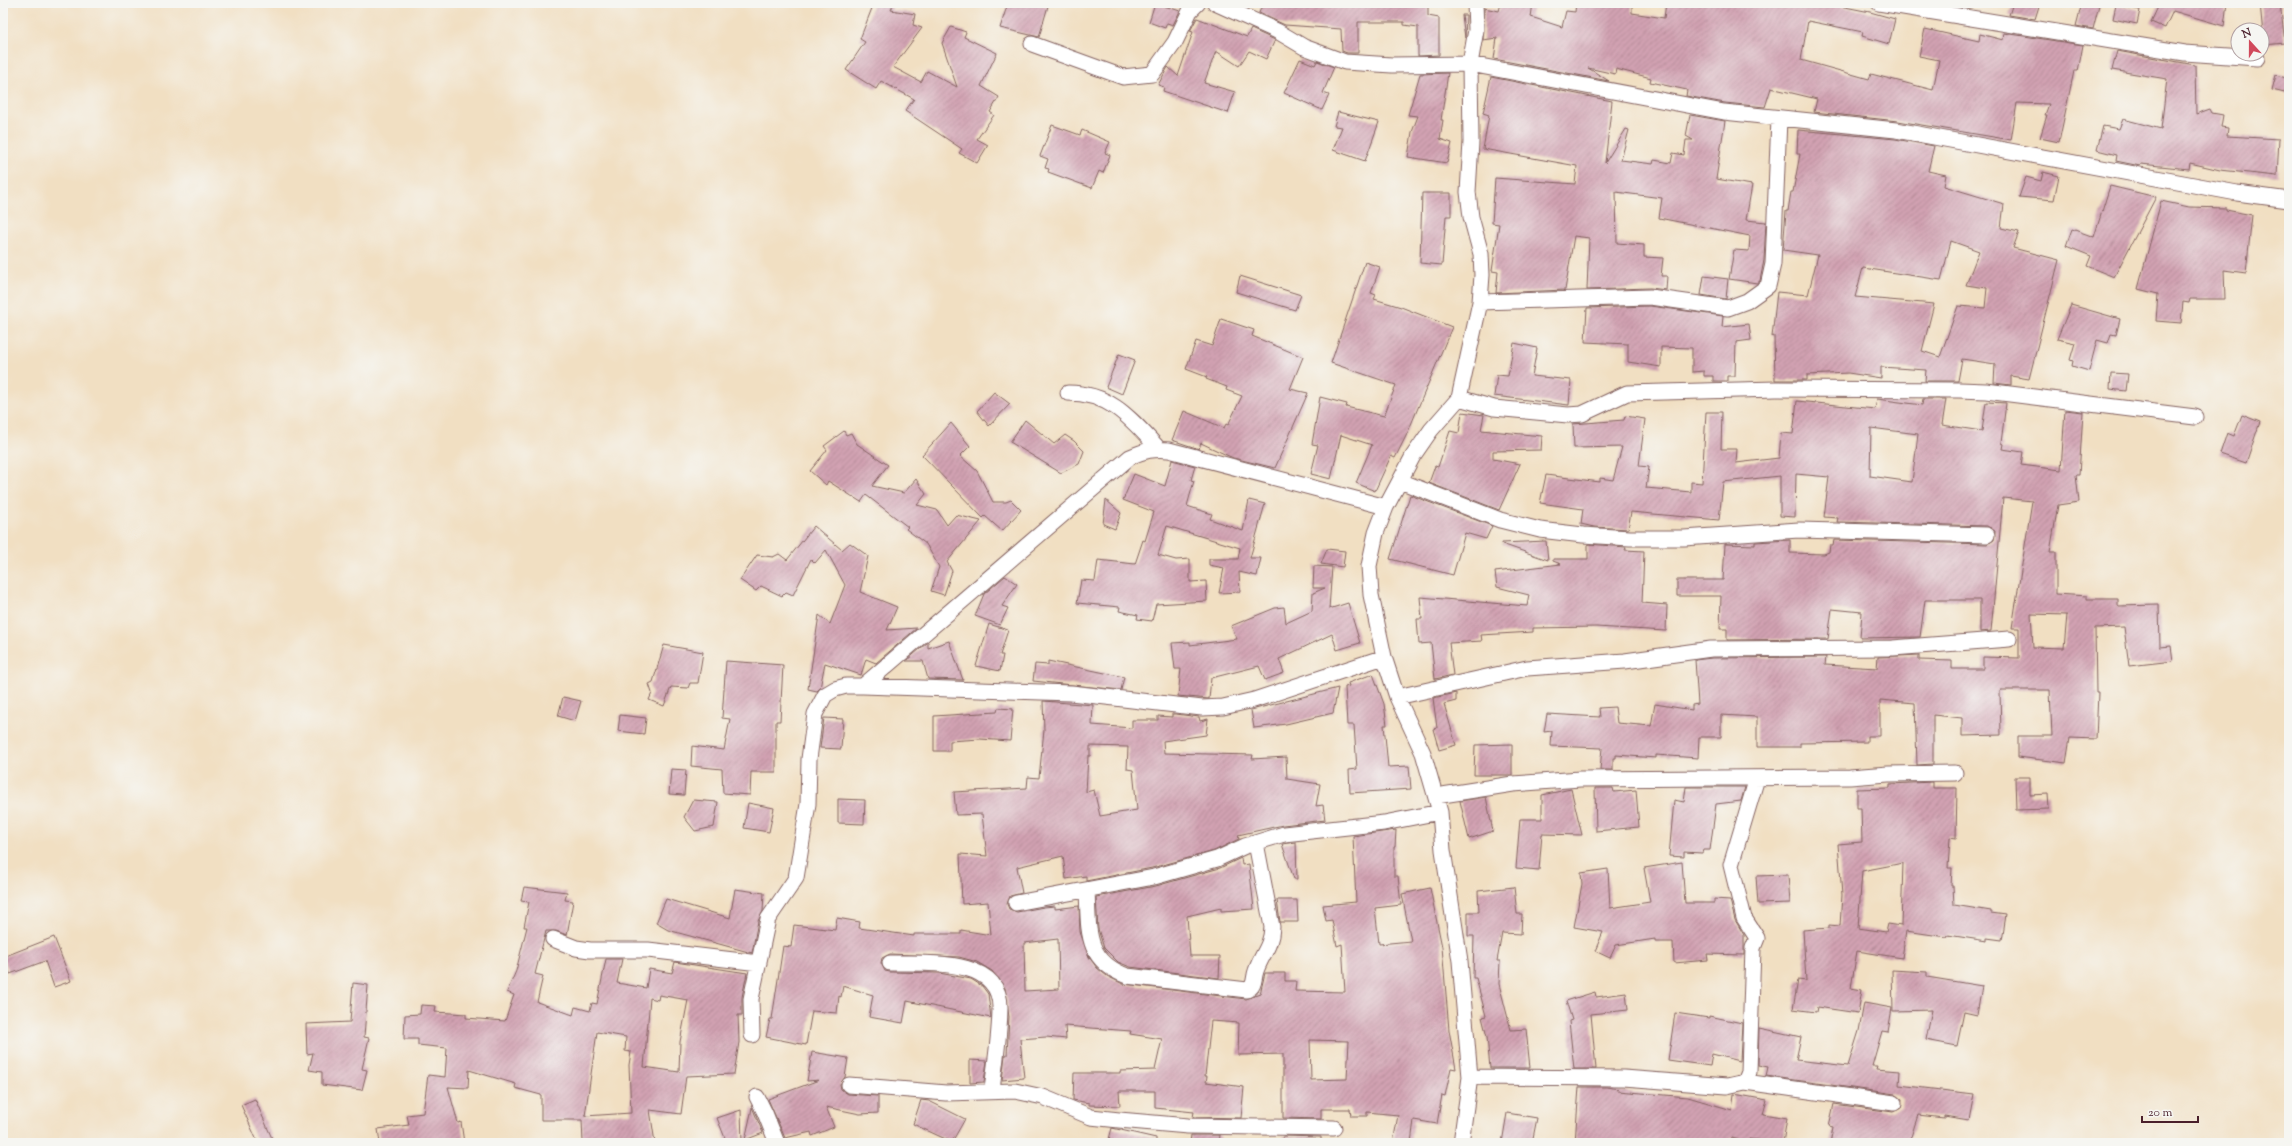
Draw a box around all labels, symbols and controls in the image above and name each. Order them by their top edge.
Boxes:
north arrow [2230,22,2270,62]
text: N [2239,24,2254,43]
scale bar [2142,1098,2198,1124]
text: 20 m [2148,1104,2173,1122]

